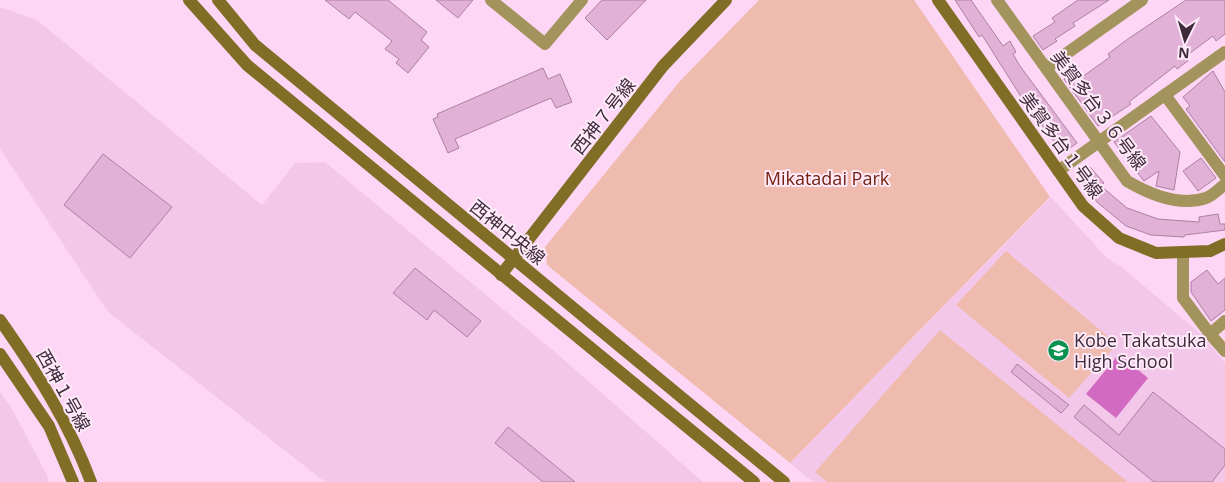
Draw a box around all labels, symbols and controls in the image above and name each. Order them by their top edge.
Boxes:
north arrow [1160,15,1210,65]
text: N [1177,43,1190,63]
street label: 美賀多台３６号線 [1046,45,1152,175]
street label: 西神７号線 [566,73,640,159]
street label: 美賀多台１号線 [1015,87,1109,203]
park label: Mikatadai Park [765,166,890,190]
street label: 西神中央線 [465,194,551,270]
place label: Kobe Takatsuka High School [1074,328,1207,373]
school or university icon: Kobe Takatsuka High School [1046,338,1070,362]
street label: 西神１号線 [32,345,96,435]

